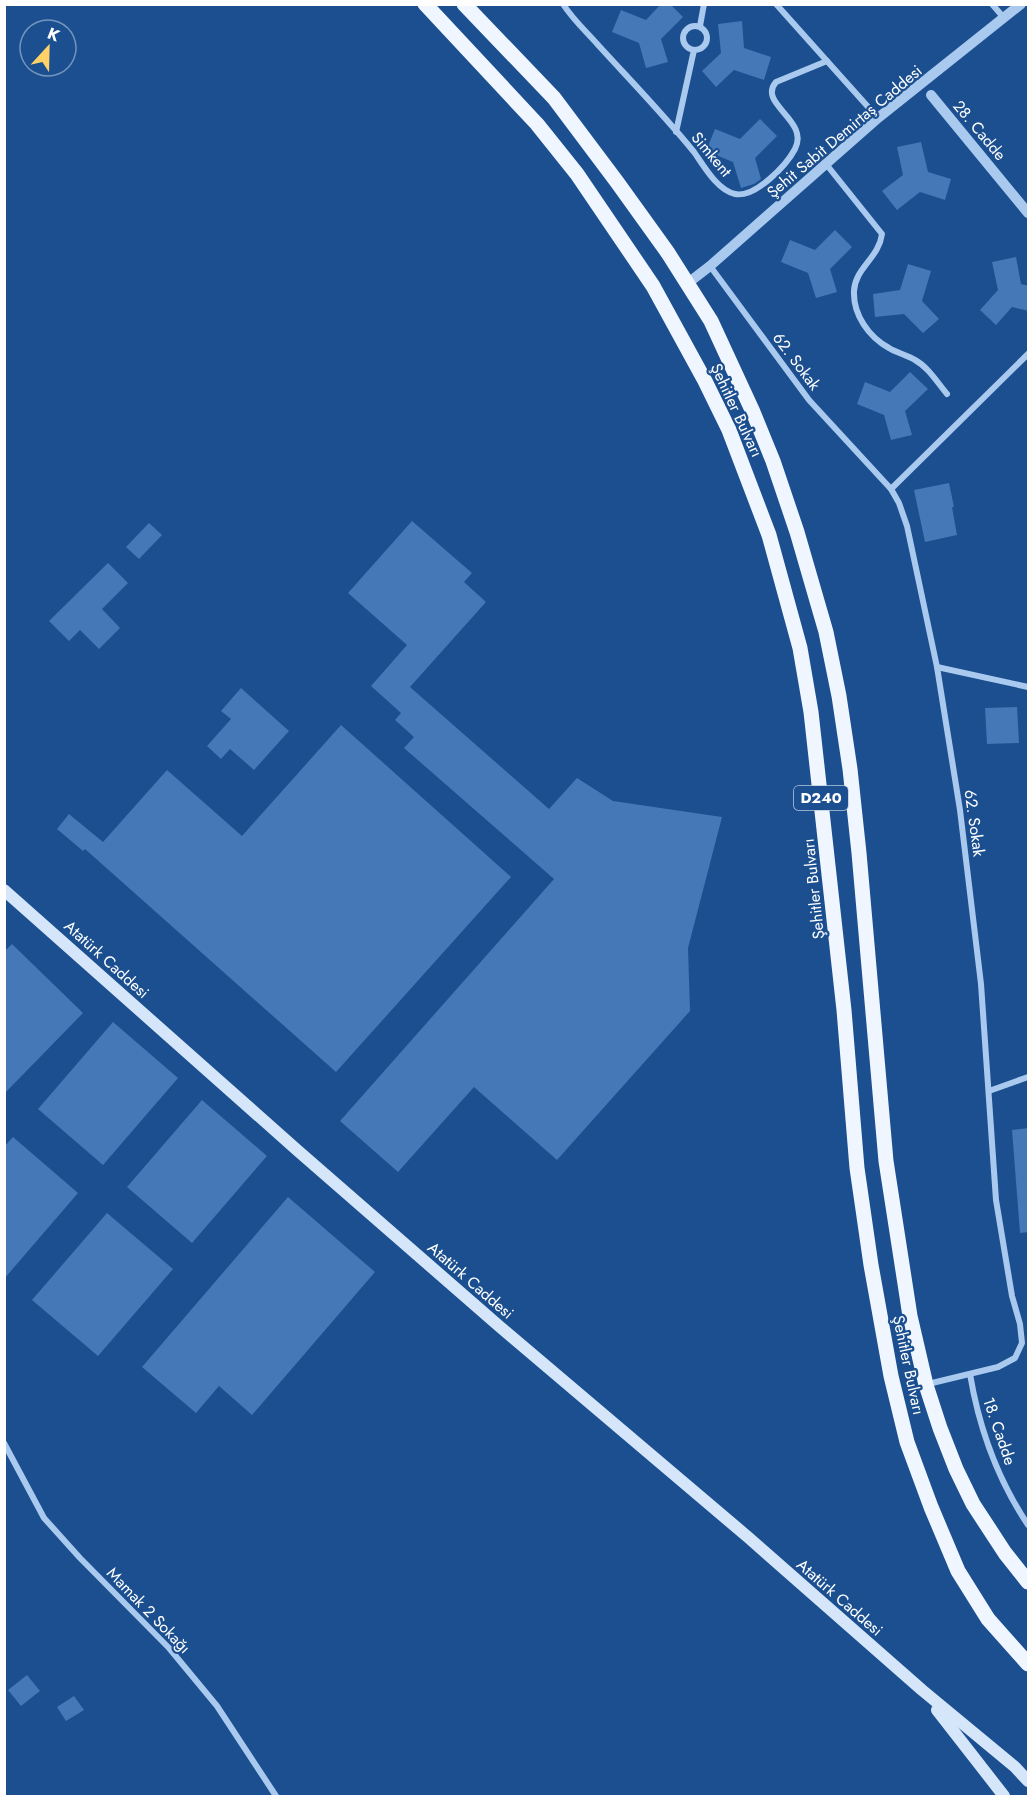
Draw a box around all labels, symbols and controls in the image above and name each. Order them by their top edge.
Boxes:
north arrow [18,18,78,78]
text: K [44,22,64,48]
street label: Şehit Sabit Demirtaş Caddesi [762,59,927,203]
street label: 28. Cadde [948,95,1012,165]
street label: Simkent [686,127,737,182]
street label: 62. Sokak [767,328,827,396]
street label: Şehitler Bulvarı [705,360,768,461]
road number: D240 [794,786,848,810]
street label: 62. Sokak [958,788,991,859]
street label: Şehitler Bulvarı [797,838,830,940]
street label: Atatürk Caddesi [59,915,154,1004]
street label: Atatürk Caddesi [423,1236,519,1324]
street label: Şehitler Bulvarı [887,1313,930,1417]
street label: 18. Cadde [977,1394,1022,1468]
street label: Atatürk Caddesi [792,1553,888,1641]
street label: Mamak 2 Sokağı [101,1562,196,1659]

